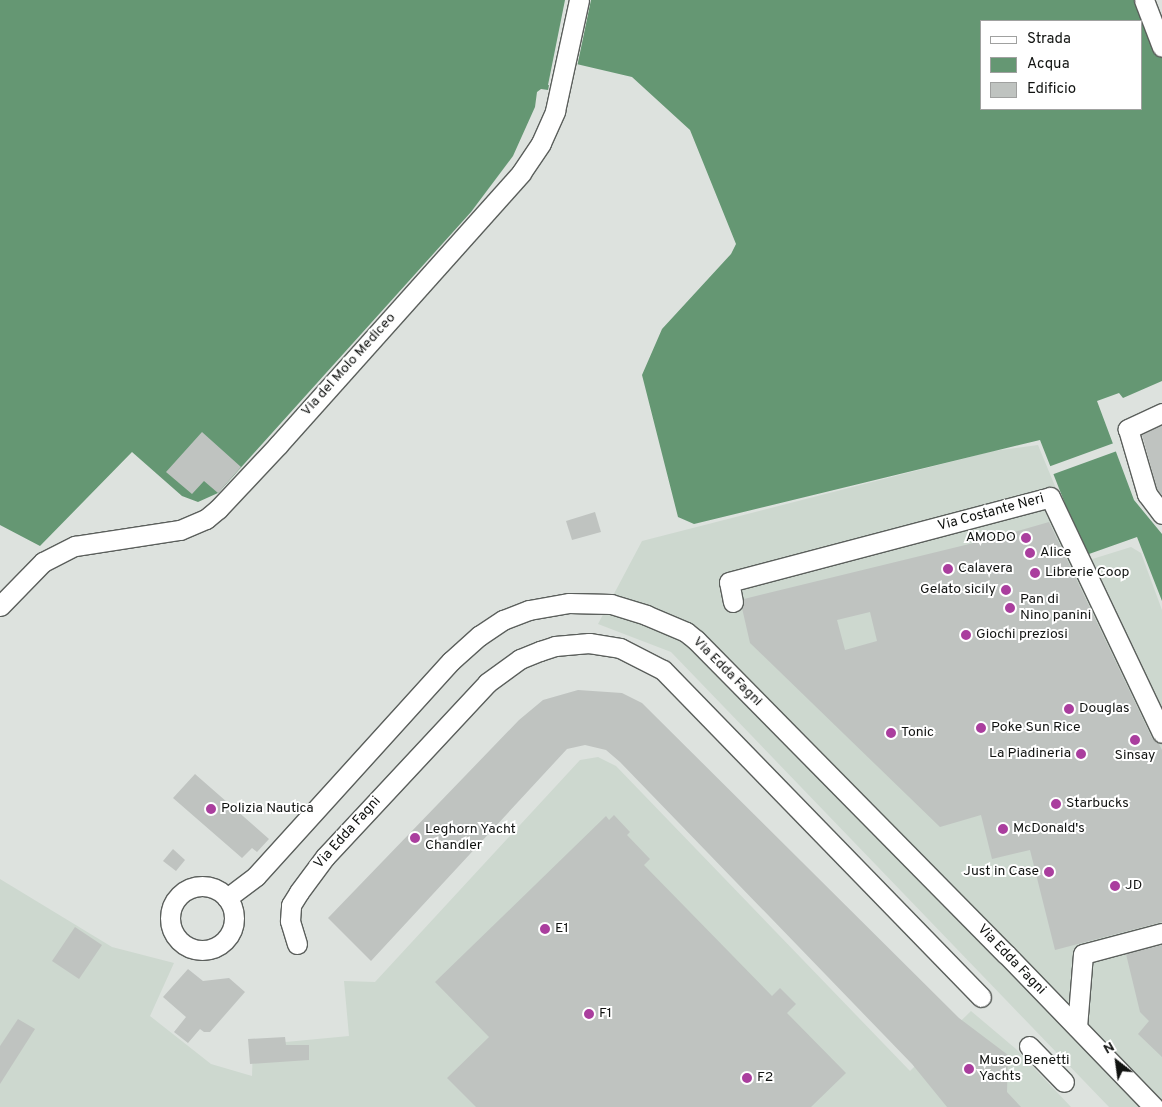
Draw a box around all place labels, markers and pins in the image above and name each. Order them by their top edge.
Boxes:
place label: AMODO [966,530,1016,546]
marker: AMODO [1020,532,1032,544]
place label: Alice [1040,545,1071,561]
marker: Alice [1024,547,1036,559]
place label: Calavera [958,561,1013,577]
marker: Calavera [942,563,954,575]
place label: Librerie Coop [1045,565,1130,581]
marker: Librerie Coop [1029,567,1041,579]
place label: Gelato sicily [920,582,996,598]
marker: Gelato sicily [1000,584,1012,596]
place label: Pan di Nino panini [1020,592,1091,624]
marker: Pan di Nino panini [1004,602,1016,614]
place label: Giochi preziosi [976,627,1068,643]
marker: Giochi preziosi [960,629,972,641]
place label: Douglas [1079,701,1130,717]
marker: Douglas [1063,703,1075,715]
place label: Poke Sun Rice [991,720,1081,736]
marker: Poke Sun Rice [975,722,987,734]
place label: Tonic [901,725,934,741]
marker: Tonic [885,727,897,739]
marker: Sinsay [1129,734,1141,746]
place label: La Piadineria [989,746,1071,762]
marker: La Piadineria [1075,748,1087,760]
place label: Sinsay [1115,748,1155,764]
place label: Starbucks [1066,796,1129,812]
marker: Starbucks [1050,798,1062,810]
place label: Polizia Nautica [221,801,314,817]
marker: Polizia Nautica [205,803,217,815]
place label: McDonald's [1013,821,1085,837]
place label: Leghorn Yacht Chandler [425,822,516,854]
marker: McDonald's [997,823,1009,835]
marker: Leghorn Yacht Chandler [409,832,421,844]
place label: Just in Case [963,864,1039,880]
marker: Just in Case [1043,866,1055,878]
place label: JD [1125,878,1142,894]
marker: JD [1109,880,1121,892]
place label: E1 [555,921,569,937]
marker: E1 [539,923,551,935]
place label: F1 [599,1006,612,1022]
marker: F1 [583,1008,595,1020]
place label: Museo Benetti Yachts [979,1053,1070,1086]
marker: Museo Benetti Yachts [963,1063,975,1075]
place label: F2 [757,1070,773,1086]
marker: F2 [741,1072,753,1084]

